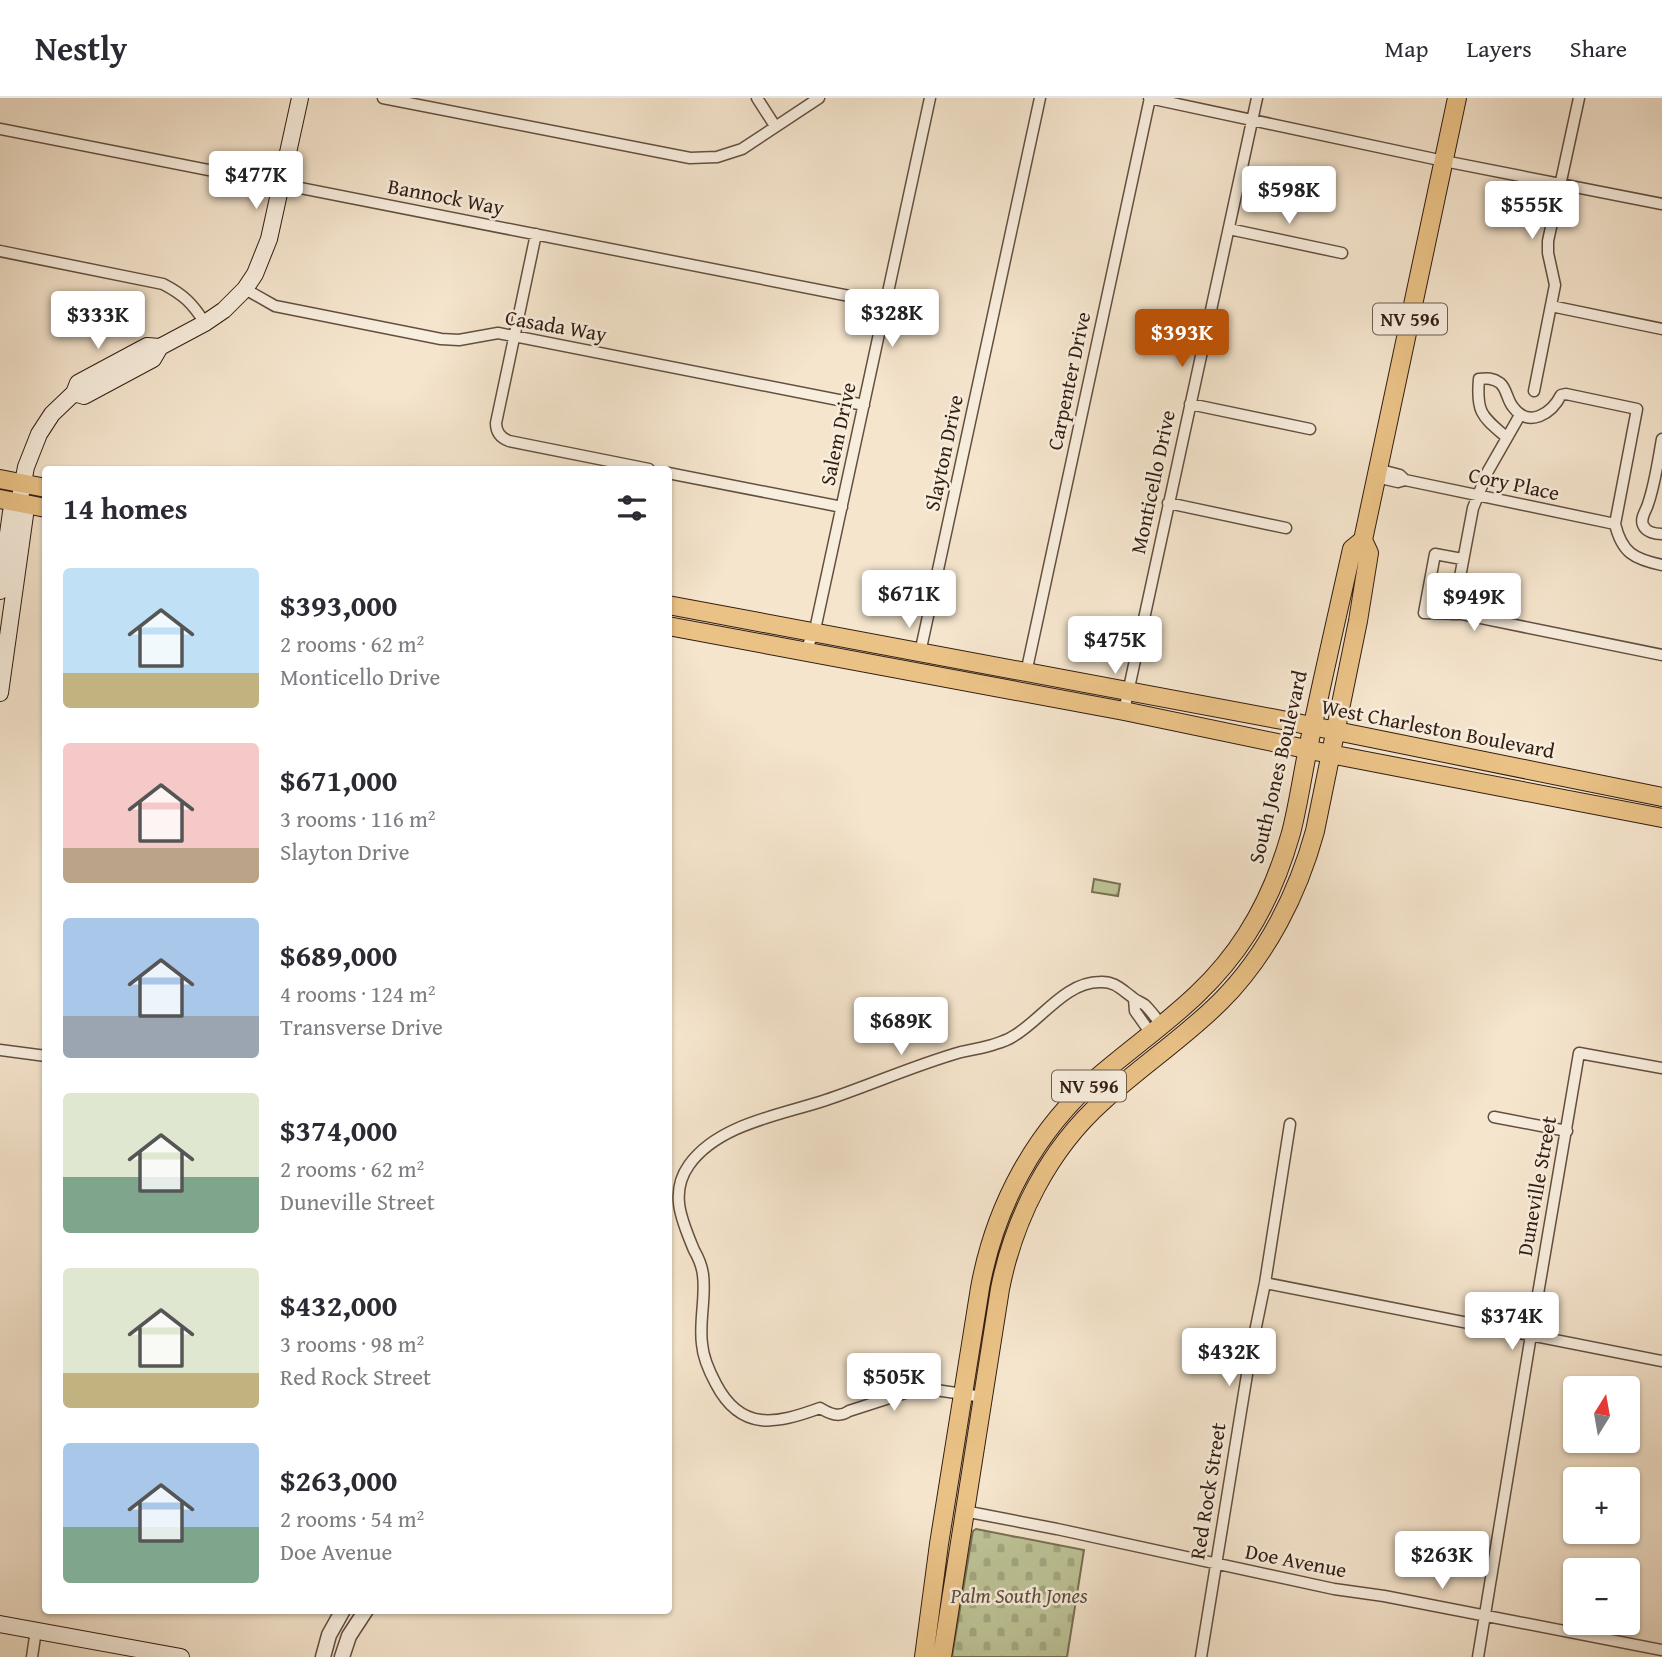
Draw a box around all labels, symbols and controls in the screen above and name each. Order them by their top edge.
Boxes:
text: Nestly [35,24,127,72]
text: Map [1385,31,1428,66]
text: Layers [1466,31,1532,66]
text: Share [1570,31,1627,66]
pin: $477K [207,152,305,211]
text: $477K [225,157,287,190]
pin: $598K [1240,166,1338,226]
street label: Bannock Way [385,170,507,223]
text: $598K [1258,172,1320,205]
pin: $555K [1483,181,1581,241]
text: $555K [1501,187,1563,220]
pin: $328K [843,289,941,349]
pin: $333K [49,292,147,351]
text: $328K [861,295,923,328]
text: $333K [67,297,129,330]
street label: Casada Way [503,301,610,350]
road number: NV 596 [1373,304,1447,334]
street label: Carpenter Drive [1039,309,1098,453]
pin: $393K [1133,310,1231,369]
text: $393K [1151,315,1213,348]
street label: Salem Drive [811,379,864,488]
street label: Slayton Drive [916,392,971,514]
street label: Monticello Drive [1122,407,1183,557]
street label: Cory Place [1466,459,1563,508]
text: 14 homes [63,486,188,530]
icon: filters [613,489,651,527]
pin: $671K [860,570,958,630]
pin: $949K [1425,574,1523,633]
text: $671K [878,576,940,609]
text: $949K [1443,579,1505,612]
text: $393,000 [280,583,397,627]
icon: home [119,596,203,680]
pin: $475K [1066,616,1164,676]
text: $475K [1084,622,1146,655]
text: 2 rooms · 62 m² [280,627,424,660]
text: Monticello Drive [280,660,440,693]
street label: South Jones Boulevard [1240,666,1315,867]
street label: West Charleston Boulevard [1319,691,1558,766]
text: $671,000 [280,758,397,802]
icon: home [119,771,203,855]
text: 3 rooms · 116 m² [280,802,435,835]
text: Slayton Drive [280,835,409,868]
text: $689,000 [280,933,397,977]
icon: home [119,946,203,1030]
text: 4 rooms · 124 m² [280,977,435,1010]
pin: $689K [852,998,950,1057]
text: $689K [870,1003,932,1036]
text: Transverse Drive [280,1010,443,1043]
road number: NV 596 [1052,1070,1126,1102]
text: $374,000 [280,1108,397,1152]
street label: Duneville Street [1509,1113,1564,1258]
icon: home [119,1121,203,1205]
text: 2 rooms · 62 m² [280,1152,424,1185]
text: Duneville Street [280,1185,435,1218]
text: $432,000 [280,1283,397,1327]
pin: $374K [1463,1292,1561,1352]
icon: home [119,1296,203,1380]
text: $374K [1481,1298,1543,1331]
text: 3 rooms · 98 m² [280,1327,424,1360]
pin: $432K [1180,1328,1278,1388]
text: $432K [1198,1334,1260,1367]
pin: $505K [845,1354,943,1413]
text: $505K [863,1359,925,1392]
text: Red Rock Street [280,1360,431,1393]
north arrow [1563,1376,1640,1452]
map controls [1563,1376,1640,1635]
street label: Red Rock Street [1181,1420,1234,1561]
text: $263,000 [280,1458,397,1502]
button: + [1563,1467,1640,1544]
icon: home [119,1471,203,1555]
text: 2 rooms · 54 m² [280,1502,424,1535]
pin: $263K [1393,1532,1491,1591]
text: Doe Avenue [280,1535,392,1568]
street label: Doe Avenue [1243,1536,1349,1586]
text: $263K [1411,1537,1473,1570]
button: − [1563,1558,1640,1635]
park label: Palm South Jones [949,1580,1088,1611]

